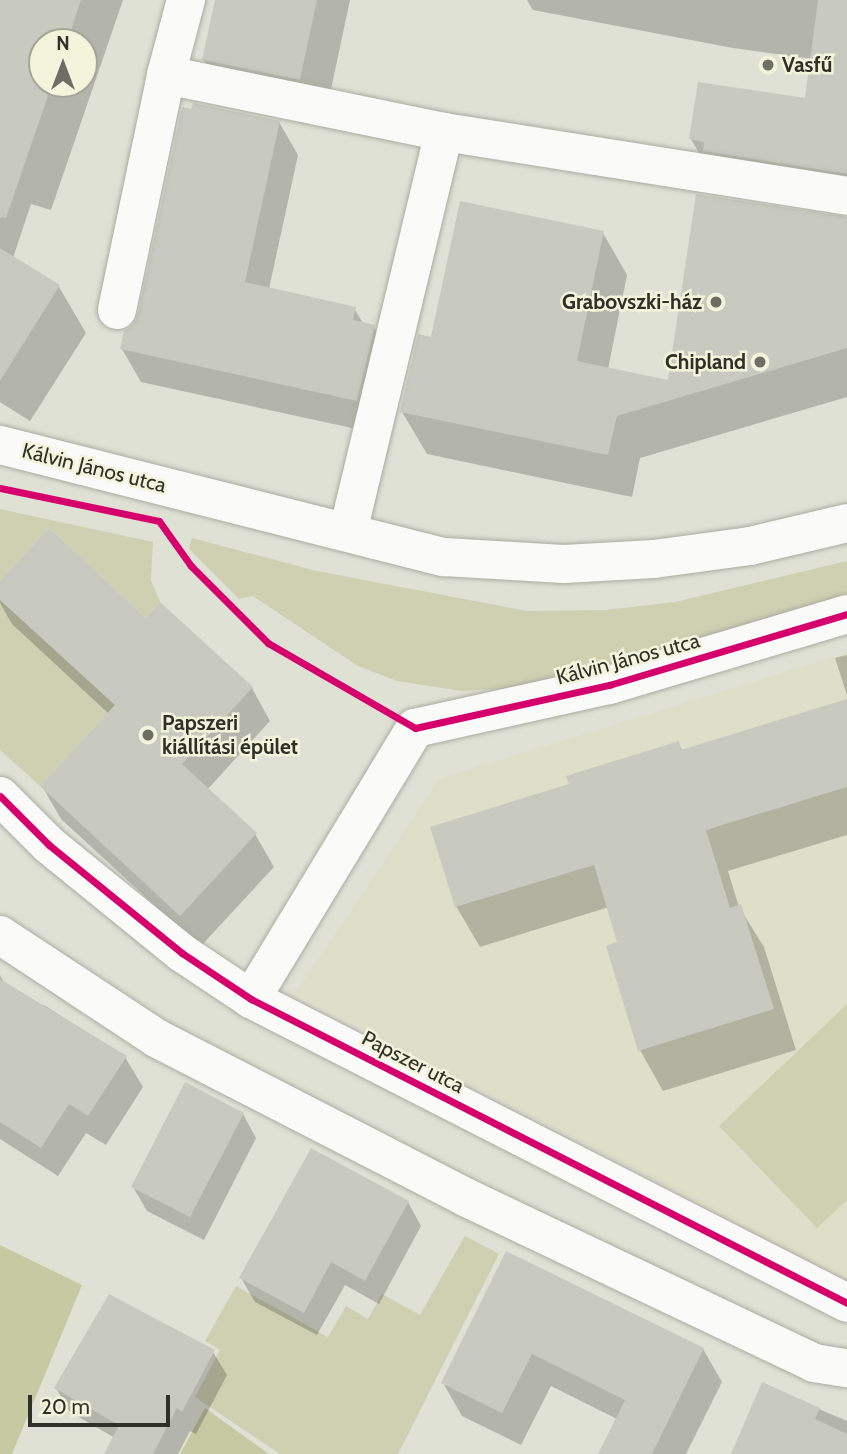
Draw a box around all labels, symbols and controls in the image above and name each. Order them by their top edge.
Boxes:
north arrow [28,28,98,98]
text: N [56,32,70,55]
place label: Vasfű [782,52,832,78]
marker: Vasfű [760,57,776,73]
place label: Grabovszki-ház [562,289,702,315]
marker: Grabovszki-ház [708,294,724,310]
place label: Chipland [665,349,746,375]
marker: Chipland [752,354,768,370]
street label: Kálvin János utca [19,438,169,498]
street label: Kálvin János utca [553,628,703,690]
place label: Papszeri kiállítási épület [162,710,298,760]
marker: Papszeri kiállítási épület [140,727,156,743]
street label: Papszer utca [358,1025,468,1099]
scale bar [32,1380,173,1424]
text: 20 m [41,1394,90,1419]

